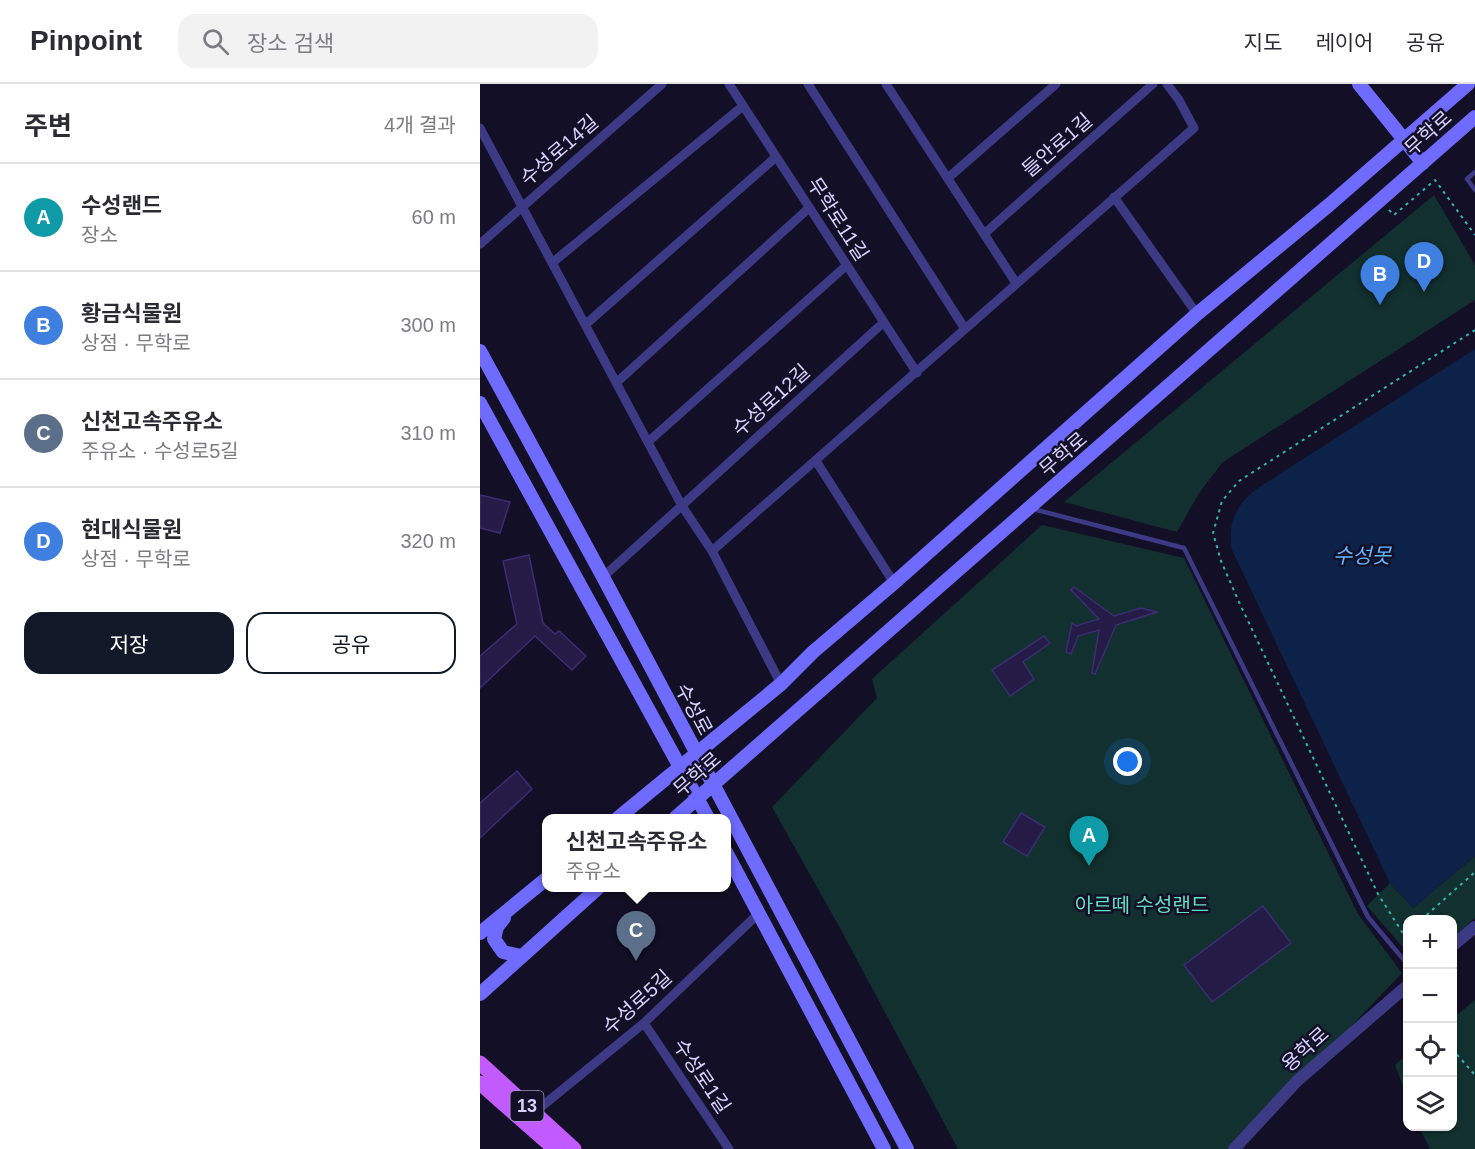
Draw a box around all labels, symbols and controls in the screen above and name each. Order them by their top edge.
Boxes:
search box [178,14,598,68]
text: Pinpoint [30,25,142,56]
icon: search [199,25,232,58]
text: 장소 검색 [247,31,334,56]
text: 지도 [1244,31,1282,54]
text: 레이어 [1315,31,1373,54]
text: 공유 [1406,31,1445,54]
street label: 무학로 [1400,106,1456,160]
street label: 들안로1길 [1018,109,1096,181]
street label: 수성로14길 [516,110,602,190]
text: 주변 [24,111,72,141]
text: 4개 결과 [384,114,456,136]
street label: 무학로11길 [803,173,873,265]
text: 수성랜드 [81,193,162,218]
text: A [36,206,51,228]
text: 60 m [412,206,456,228]
text: 장소 [81,224,118,246]
pin: D [1404,242,1444,292]
pin: B [1360,256,1400,305]
text: 황금식물원 [81,301,182,326]
text: B [36,314,51,336]
text: 300 m [400,314,456,336]
text: 상점 · 무학로 [81,332,191,354]
street label: 수성로12길 [728,360,814,440]
text: 신천고속주유소 [81,409,223,434]
text: C [36,422,51,444]
text: 310 m [400,422,456,444]
street label: 무학로 [1035,428,1091,480]
text: 주유소 · 수성로5길 [81,440,239,462]
text: 현대식물원 [81,517,182,542]
text: D [36,530,51,552]
text: 320 m [400,530,456,552]
water label: 수성못 [1333,544,1393,567]
text: 상점 · 무학로 [81,548,191,570]
button: 저장 [24,612,234,674]
button: 공유 [246,612,456,674]
street label: 수성로 [671,679,717,739]
your location [1113,747,1142,776]
street label: 무학로 [669,748,725,800]
popup [542,814,731,892]
pin: A [1070,816,1108,866]
text: 신천고속주유소 [566,829,707,854]
text: 주유소 [566,860,621,882]
park label: 아르떼 수성랜드 [1075,894,1209,916]
pin: C [616,912,656,961]
map controls [1403,915,1457,1131]
button: + [1403,915,1457,969]
street label: 수성로5길 [598,965,676,1039]
button: − [1403,969,1457,1023]
street label: 용학로 [1277,1022,1333,1076]
button: locate [1403,1023,1457,1077]
street label: 수성로1길 [669,1035,735,1117]
button: layers [1403,1077,1457,1131]
road number: 13 [510,1091,543,1121]

